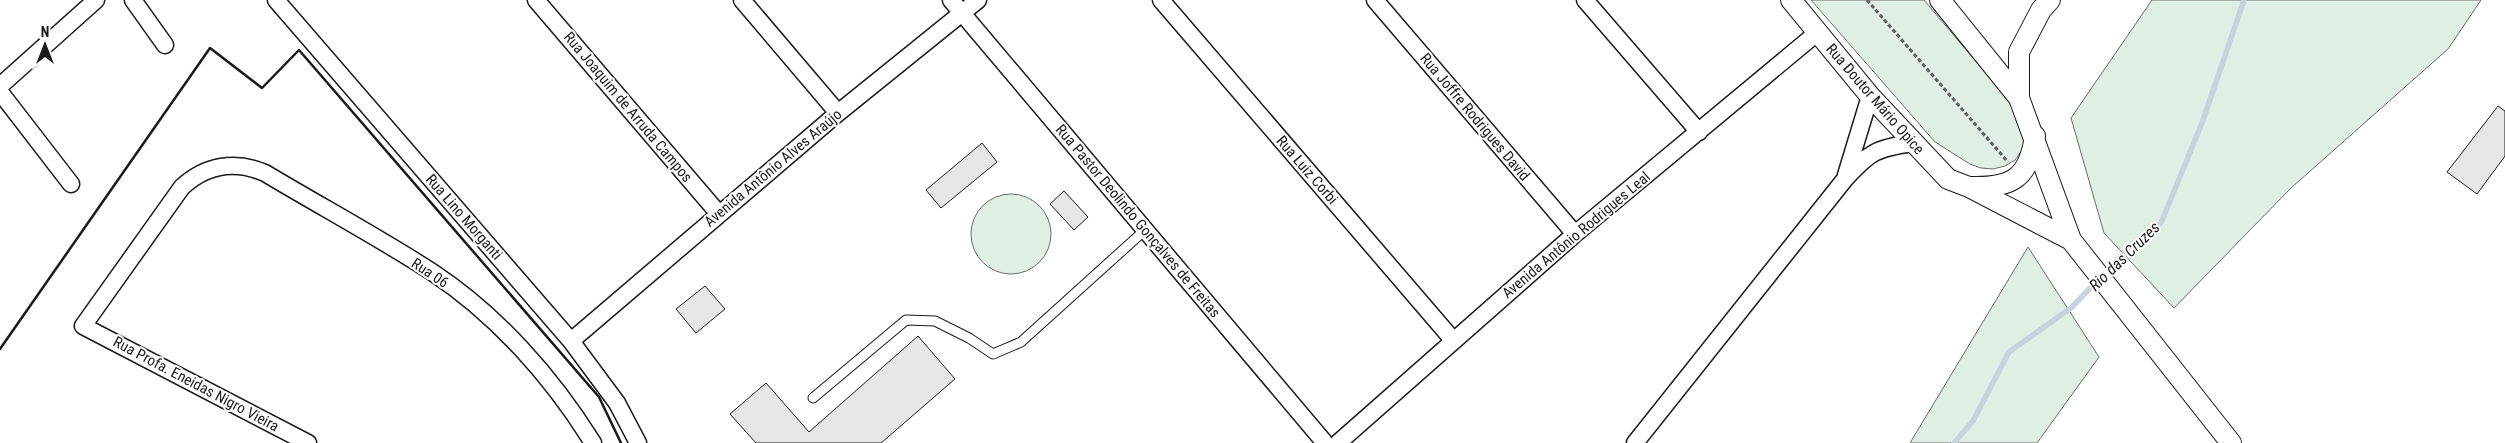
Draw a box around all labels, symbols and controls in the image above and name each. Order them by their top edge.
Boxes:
north arrow [20,20,70,70]
text: N [41,24,49,40]
street label: Rua Joaquim de Arruda Campos [560,28,696,186]
street label: Rua Doutor Mário Opice [1822,40,1928,158]
street label: Rua Joffre Rodrigues David [1416,50,1534,184]
street label: Avenida Antônio Alves Araújo [701,105,845,231]
street label: Rua Pastor Deolindo Gonçalves de Freitas [1052,121,1224,321]
street label: Rua Luiz Corbi [1272,132,1342,208]
street label: Avenida Antônio Rodrigues Leal [1498,168,1654,302]
street label: Rua Lino Morganti [422,170,506,264]
water label: Rio das Cruzes [2085,218,2164,295]
street label: Rua 06 [408,254,452,292]
street label: Rua Profa. Eneidas Nigro Vieira [110,333,282,435]

